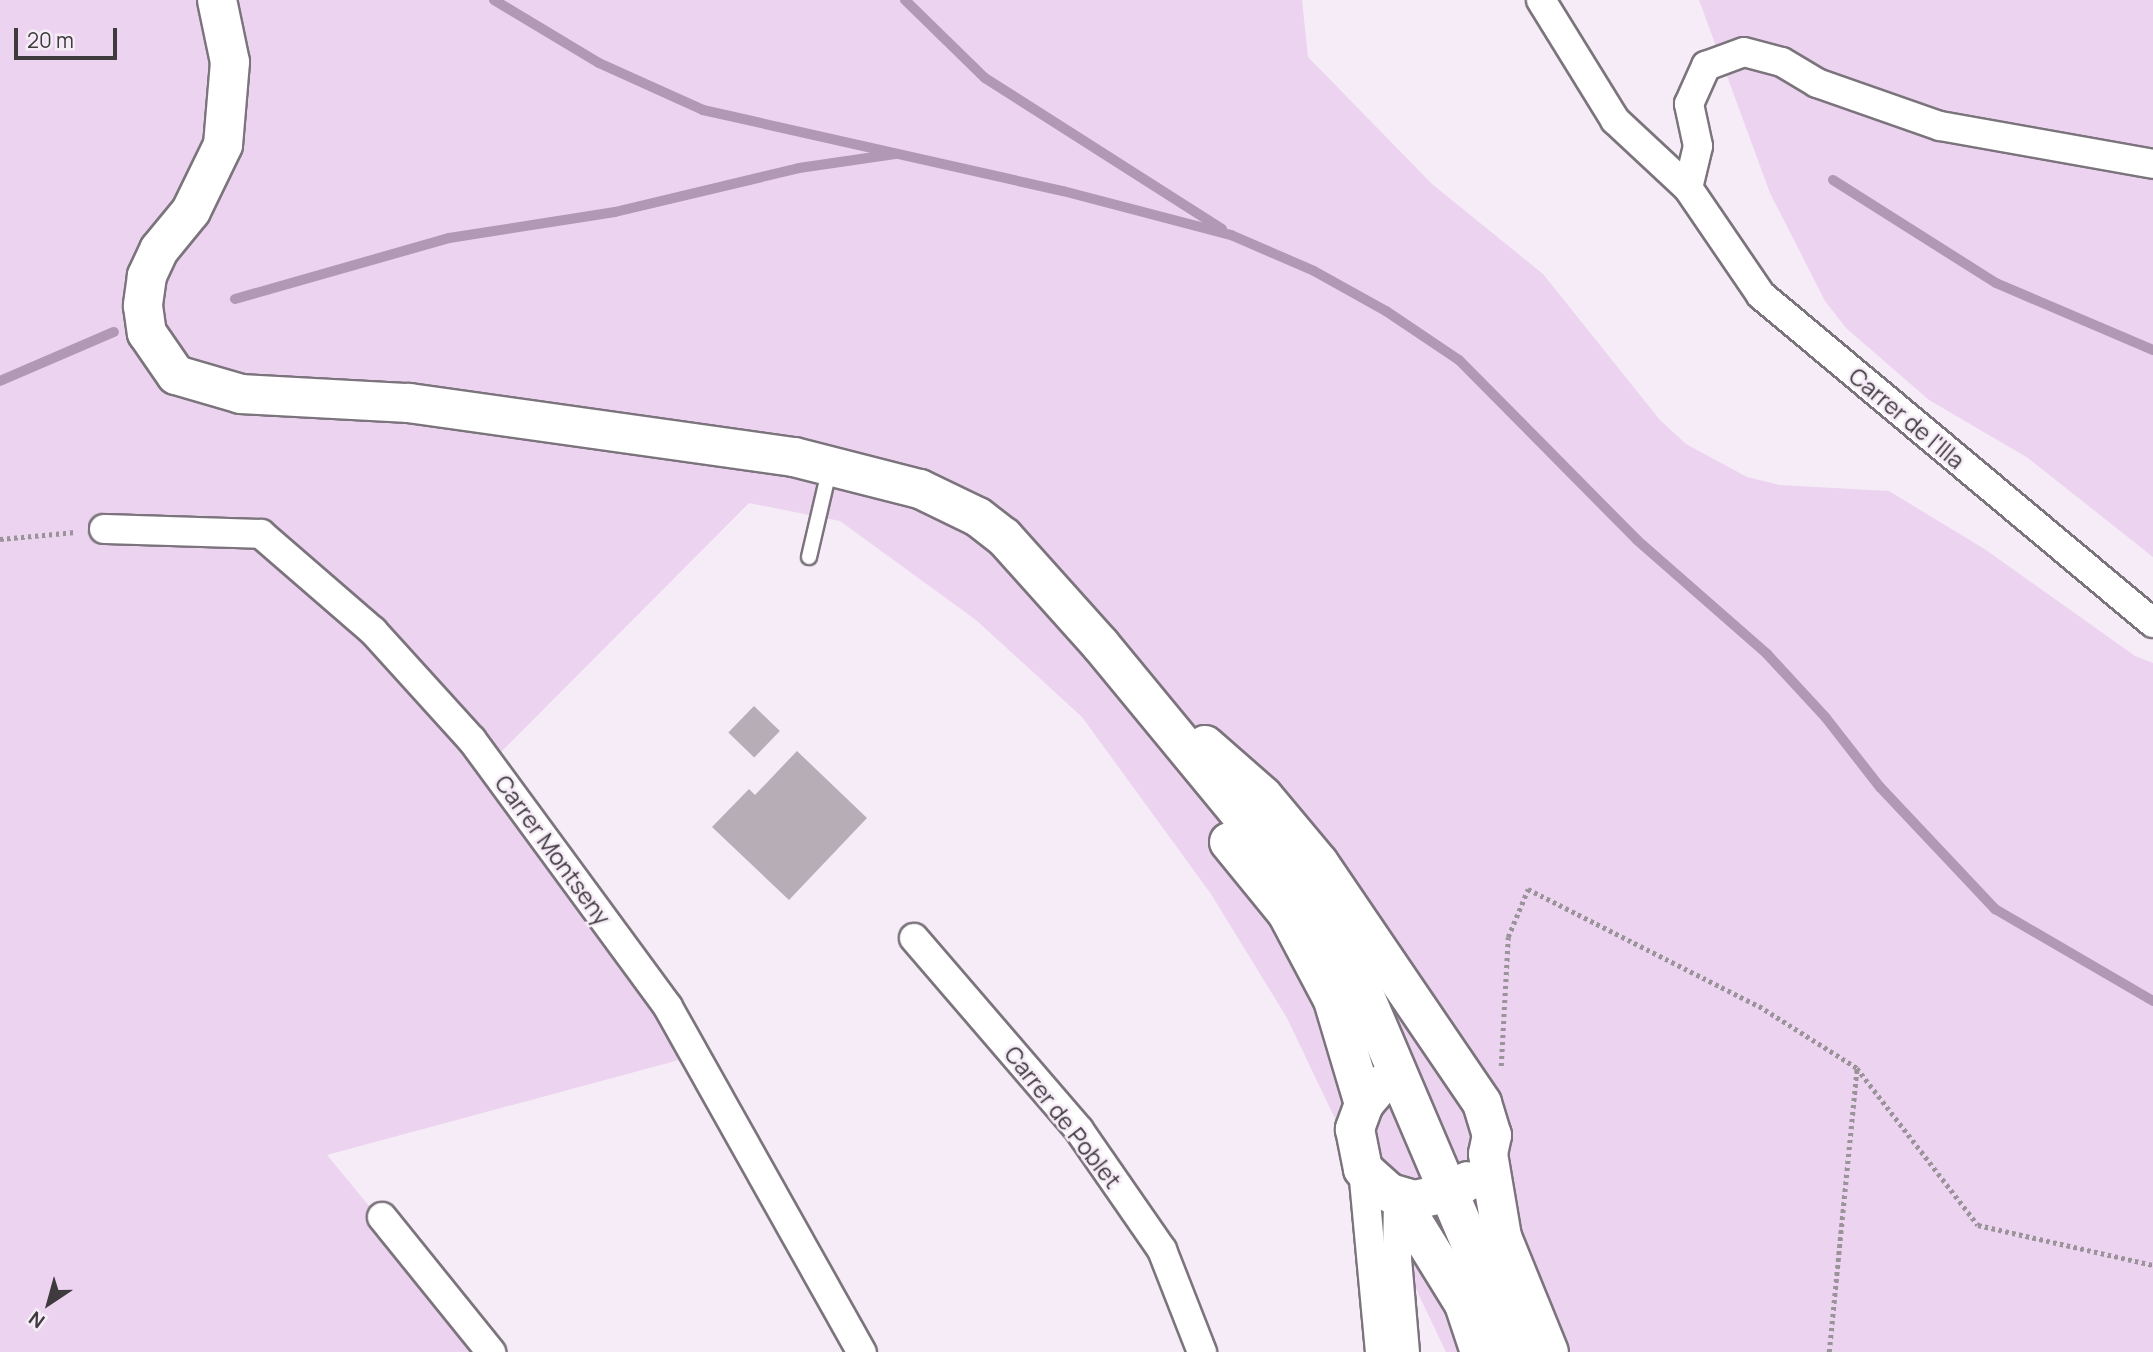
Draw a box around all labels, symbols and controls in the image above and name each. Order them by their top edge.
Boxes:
scale bar [18,14,121,58]
text: 20 m [27,26,74,54]
street label: Carrer de l'Illa [1844,362,1970,474]
street label: Carrer Montseny [489,770,617,930]
street label: Carrer de Poblet [999,1040,1127,1194]
north arrow [14,1268,84,1338]
text: N [23,1305,50,1335]

